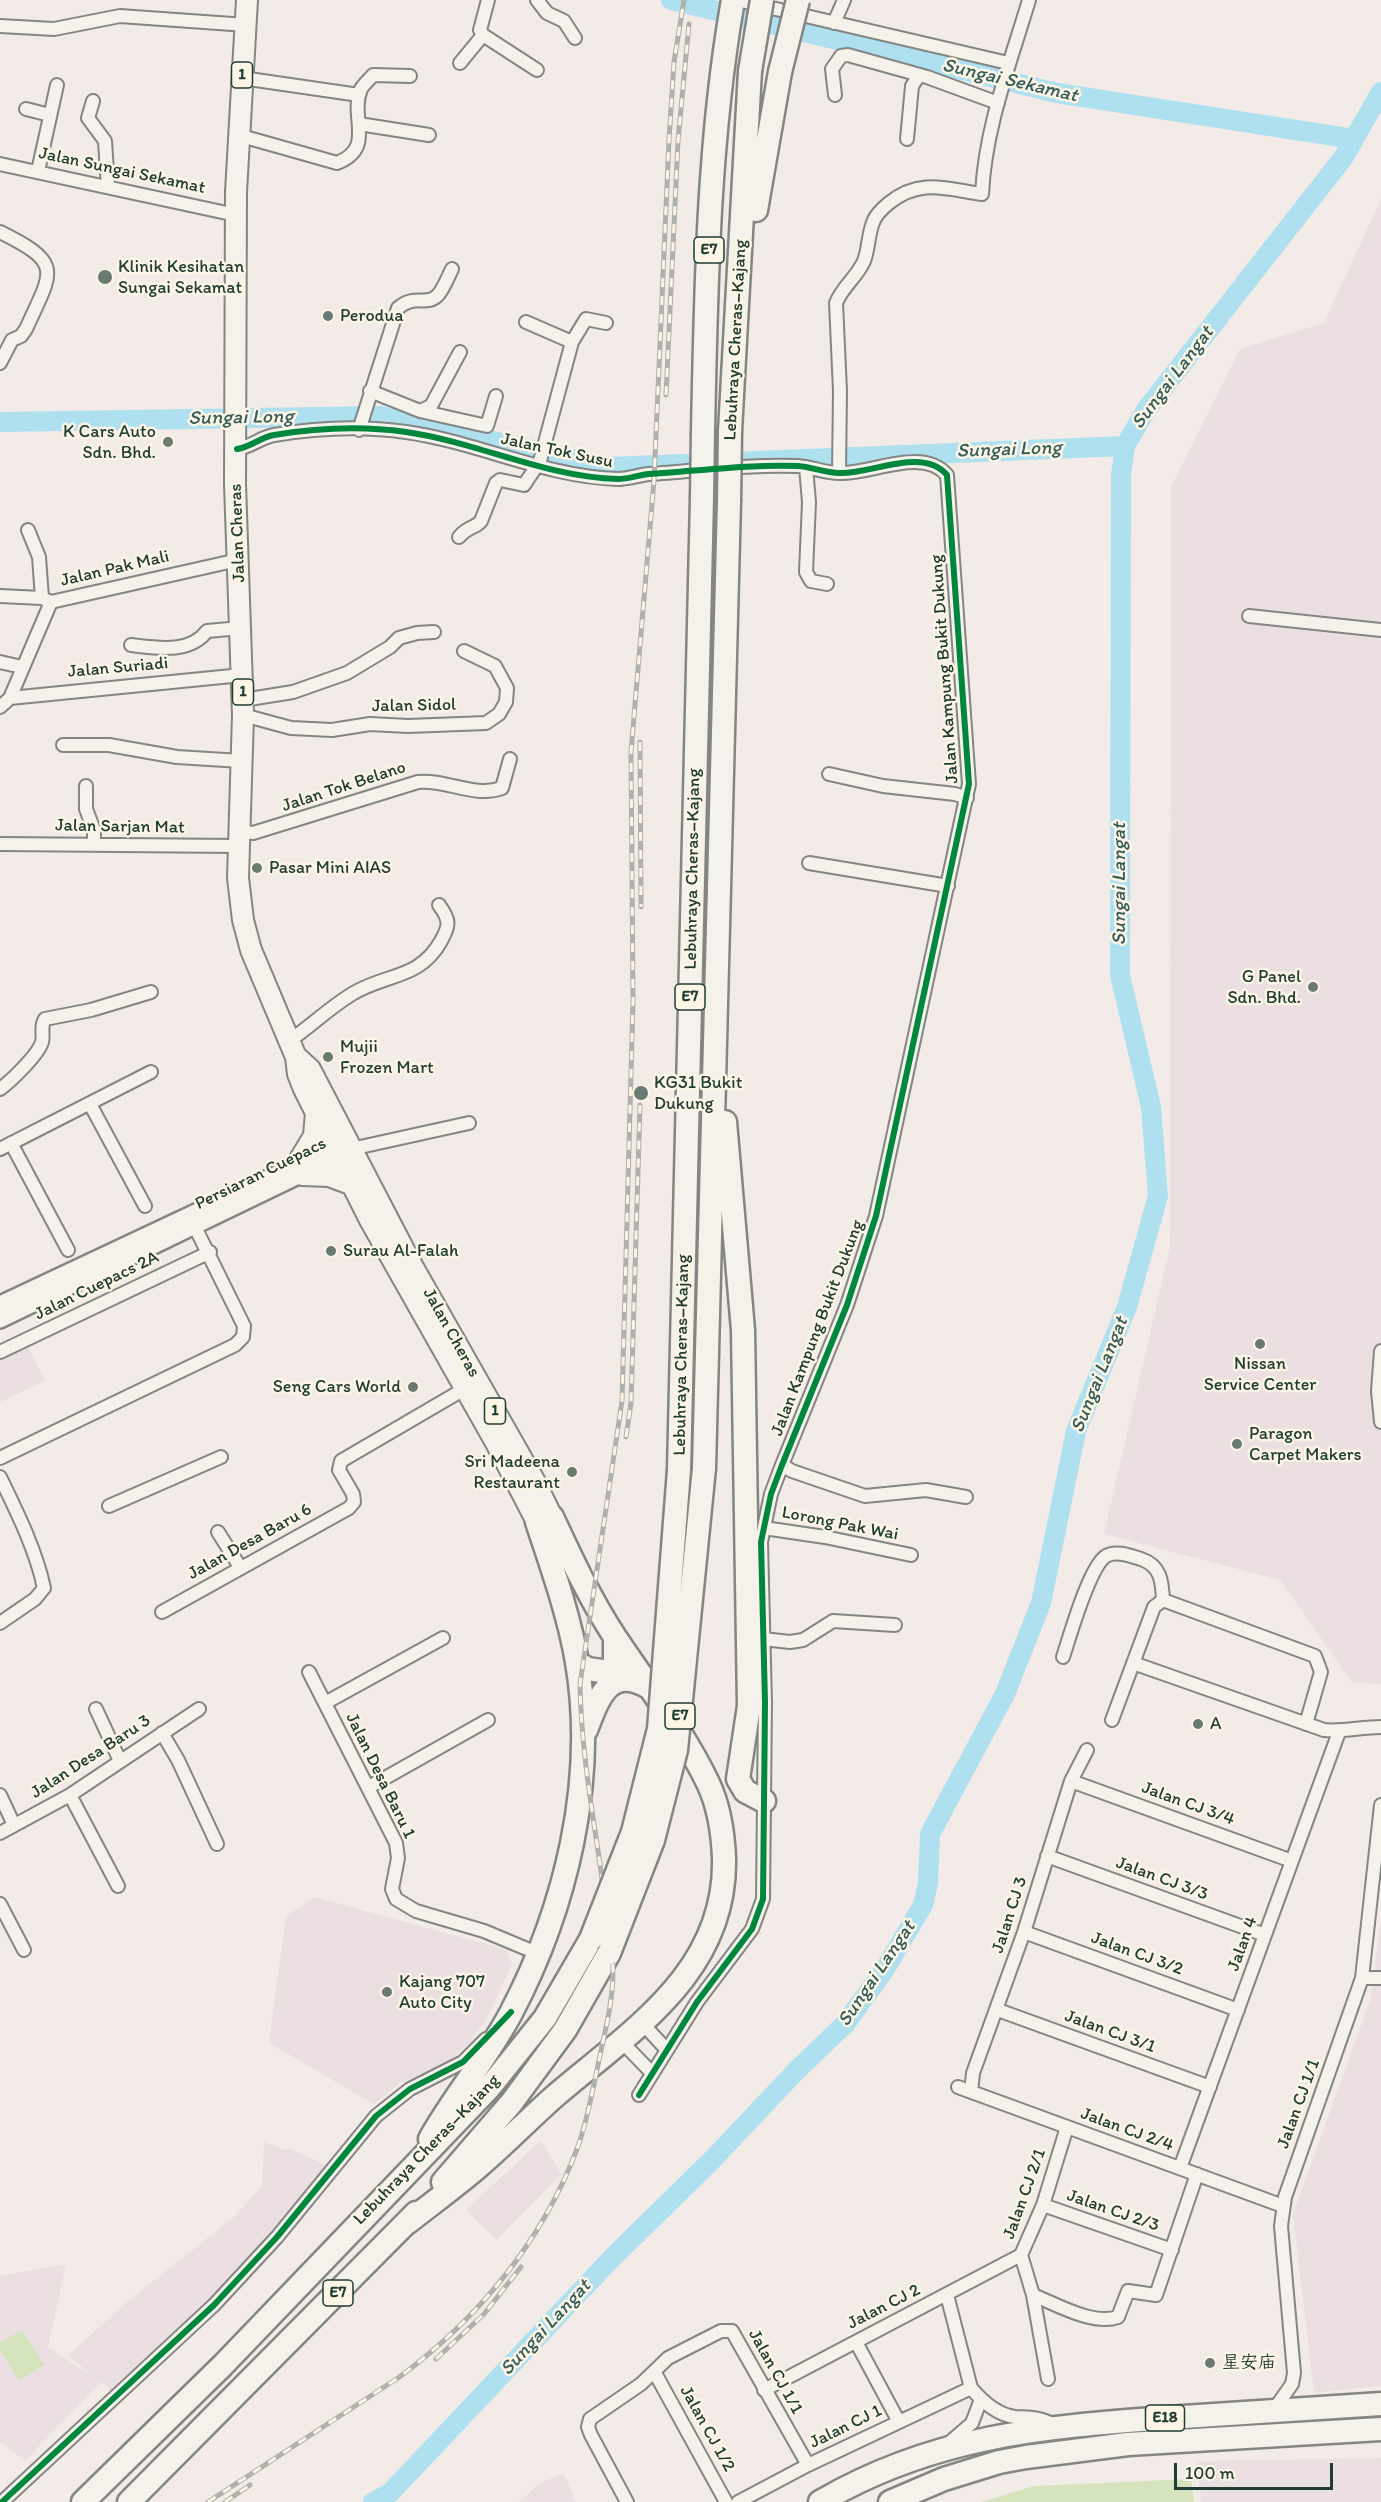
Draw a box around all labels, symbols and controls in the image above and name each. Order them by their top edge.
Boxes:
water label: Sungai Sekamat [940,54,1080,108]
road number: 1 [232,62,252,88]
street label: Jalan Sungai Sekamat [37,143,207,199]
road number: E7 [694,237,724,263]
street label: Lebuhraya Cheras–Kajang [720,239,752,441]
place label: Klinik Kesihatan Sungai Sekamat [118,256,244,298]
marker: Klinik Kesihatan Sungai Sekamat [96,268,114,286]
place label: Perodua [340,305,404,327]
marker: Perodua [321,309,335,323]
water label: Sungai Langat [1127,322,1219,434]
water label: Sungai Long [188,405,294,431]
place label: K Cars Auto Sdn. Bhd. [63,421,156,464]
street label: Jalan Tok Susu [499,429,615,473]
marker: K Cars Auto Sdn. Bhd. [161,435,175,449]
water label: Sungai Long [956,436,1062,464]
street label: Jalan Cheras [225,483,251,583]
street label: Jalan Pak Mali [58,546,172,592]
street label: Jalan Kampung Bukit Dukung [926,554,964,784]
street label: Jalan Suriadi [67,653,169,683]
road number: 1 [232,679,254,705]
street label: Jalan Sidol [372,694,456,718]
street label: Jalan Tok Belano [279,757,409,817]
street label: Lebuhraya Cheras–Kajang [680,768,706,970]
street label: Jalan Sarjan Mat [55,815,185,839]
water label: Sungai Langat [1108,823,1132,945]
place label: Pasar Mini AIAS [269,857,391,879]
marker: Pasar Mini AIAS [250,861,264,875]
place label: G Panel Sdn. Bhd. [1228,966,1301,1008]
marker: G Panel Sdn. Bhd. [1306,980,1320,994]
road number: E7 [675,984,705,1010]
place label: Mujii Frozen Mart [340,1036,434,1078]
marker: Mujii Frozen Mart [321,1050,335,1064]
place label: KG31 Bukit Dukung [654,1072,742,1114]
marker: KG31 Bukit Dukung [632,1084,650,1102]
street label: Persiaran Cuepacs [192,1133,330,1215]
street label: Jalan Kampung Bukit Dukung [767,1217,869,1439]
place label: Surau Al-Falah [343,1240,458,1262]
marker: Surau Al-Falah [324,1244,338,1258]
street label: Jalan Cuepacs 2A [31,1247,163,1325]
street label: Lebuhraya Cheras–Kajang [669,1254,695,1456]
street label: Jalan Cheras [418,1284,484,1382]
water label: Sungai Langat [1066,1314,1134,1436]
marker: Nissan Service Center [1253,1337,1267,1351]
place label: Nissan Service Center [1204,1353,1316,1396]
place label: Seng Cars World [273,1376,401,1398]
marker: Seng Cars World [406,1380,420,1394]
road number: 1 [484,1398,506,1424]
place label: Paragon Carpet Makers [1249,1423,1362,1466]
marker: Paragon Carpet Makers [1230,1437,1244,1451]
place label: Sri Madeena Restaurant [464,1451,560,1494]
marker: Sri Madeena Restaurant [565,1465,579,1479]
street label: Jalan Desa Baru 6 [184,1499,316,1585]
street label: Lorong Pak Wai [780,1502,900,1546]
road number: E7 [665,1703,695,1729]
street label: Jalan Desa Baru 3 [27,1710,155,1804]
street label: Jalan Desa Baru 1 [340,1710,420,1842]
place label: A [1210,1713,1222,1735]
marker: A [1191,1717,1205,1731]
street label: Jalan CJ 3/4 [1138,1777,1238,1831]
street label: Jalan CJ 3/3 [1113,1852,1211,1906]
street label: Jalan CJ 3 [988,1874,1032,1956]
street label: Jalan 4 [1223,1914,1263,1974]
water label: Sungai Langat [833,1917,921,2031]
street label: Jalan CJ 3/2 [1088,1927,1186,1981]
place label: Kajang 707 Auto City [399,1971,485,2014]
marker: Kajang 707 Auto City [380,1985,394,1999]
street label: Jalan CJ 3/1 [1062,2006,1158,2058]
street label: Jalan CJ 1/1 [1273,2056,1325,2152]
street label: Lebuhraya Cheras–Kajang [349,2070,505,2230]
street label: Jalan CJ 2/4 [1078,2103,1176,2157]
street label: Jalan CJ 2/1 [999,2146,1051,2242]
street label: Jalan CJ 2/3 [1064,2185,1162,2237]
water label: Sungai Langat [495,2275,597,2381]
street label: Jalan CJ 2 [844,2279,924,2335]
road number: E7 [323,2280,353,2306]
street label: Jalan CJ 1/1 [743,2326,807,2418]
place label: 星安庙 [1222,2352,1276,2374]
marker: 星安庙 [1203,2356,1217,2370]
street label: Jalan CJ 1/2 [675,2382,739,2476]
street label: Jalan CJ 1 [806,2400,886,2454]
road number: E18 [1146,2405,1184,2431]
scale bar [1177,2451,1336,2489]
text: 100 m [1185,2462,1235,2484]

